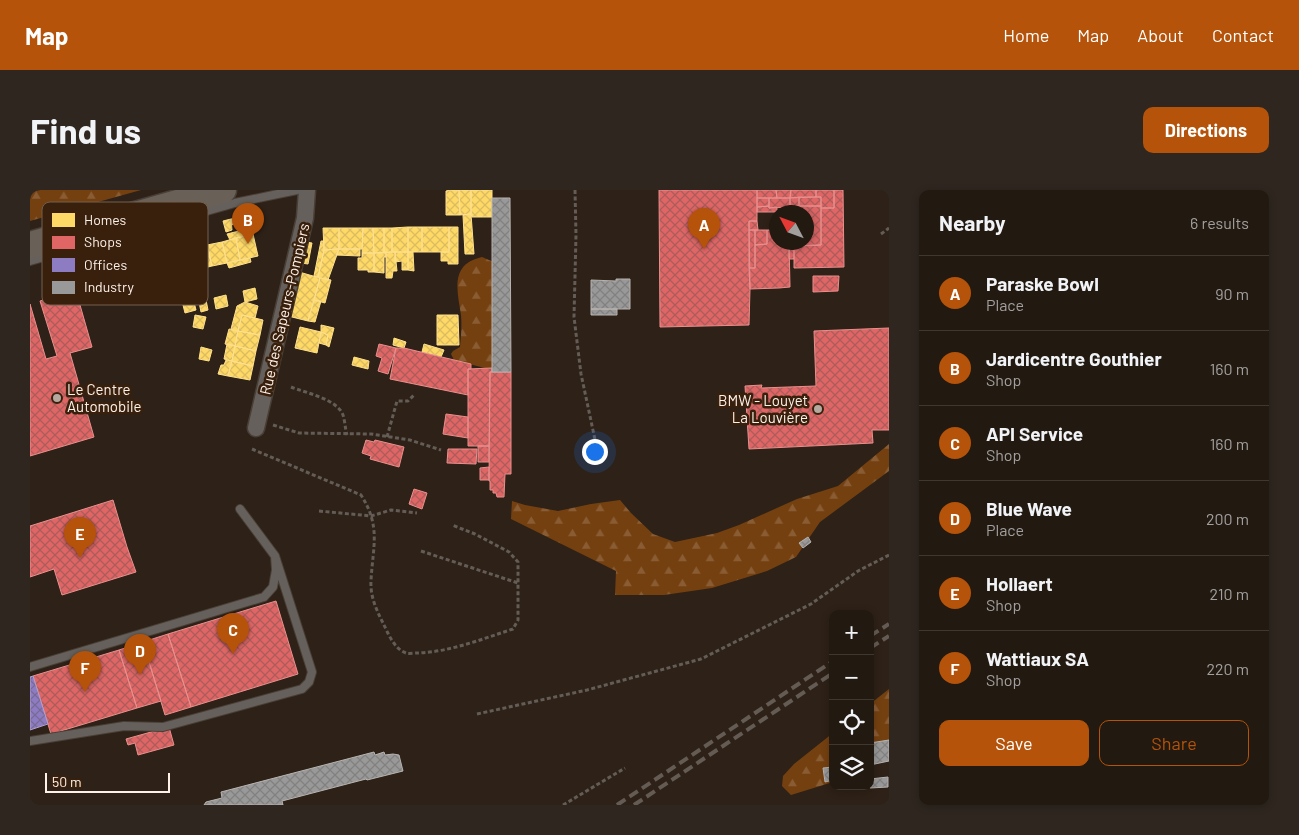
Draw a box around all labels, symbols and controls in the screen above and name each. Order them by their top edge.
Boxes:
text: Map [25,21,68,50]
text: Home [1003,24,1049,46]
text: Map [1077,24,1109,46]
text: About [1137,24,1184,46]
text: Contact [1212,24,1274,46]
button: Directions [1143,107,1269,153]
text: Find us [30,109,141,151]
legend [42,202,208,305]
pin: B [232,203,264,244]
north arrow [769,205,814,250]
pin: A [688,208,720,249]
text: Nearby [939,210,1005,235]
text: Homes [84,211,127,228]
text: 6 results [1190,213,1249,232]
street label: Rue des Sapeurs-Pompiers [255,221,313,397]
text: Shops [84,233,122,250]
text: Offices [84,256,127,273]
text: Paraske Bowl [986,272,1099,295]
text: Industry [84,278,135,295]
text: A [950,284,960,303]
text: 90 m [1215,284,1249,303]
text: Place [986,295,1024,314]
text: Jardicentre Gouthier [986,347,1162,370]
text: B [950,359,960,378]
text: 160 m [1210,359,1249,378]
text: Shop [986,370,1021,389]
place label: Le Centre Automobile [67,380,142,415]
place label: BMW - Louyet La Louvière [718,391,808,426]
marker: Le Centre Automobile [51,392,63,404]
marker: BMW - Louyet La Louvière [812,403,824,415]
text: API Service [986,422,1083,445]
text: C [950,434,960,453]
text: 160 m [1210,434,1249,453]
your location [582,439,608,465]
text: Shop [986,445,1021,464]
text: Blue Wave [986,497,1072,520]
text: D [950,509,960,528]
text: 200 m [1206,509,1249,528]
pin: E [64,517,96,558]
text: Place [986,520,1024,539]
text: Hollaert [986,572,1053,595]
text: E [950,584,960,603]
text: 210 m [1210,584,1249,603]
text: Shop [986,595,1021,614]
map controls [829,610,874,790]
button: + [829,610,874,655]
pin: C [217,613,249,654]
pin: D [124,634,156,675]
text: Wattiaux SA [986,647,1089,670]
pin: F [69,651,101,692]
button: − [829,655,874,700]
text: F [951,659,959,678]
text: 220 m [1206,659,1249,678]
text: Shop [986,670,1021,689]
button: locate [829,700,874,745]
button: Save [939,720,1089,766]
button: Share [1099,720,1249,766]
button: layers [829,745,874,790]
scale bar [45,770,170,793]
text: 50 m [52,773,81,790]

